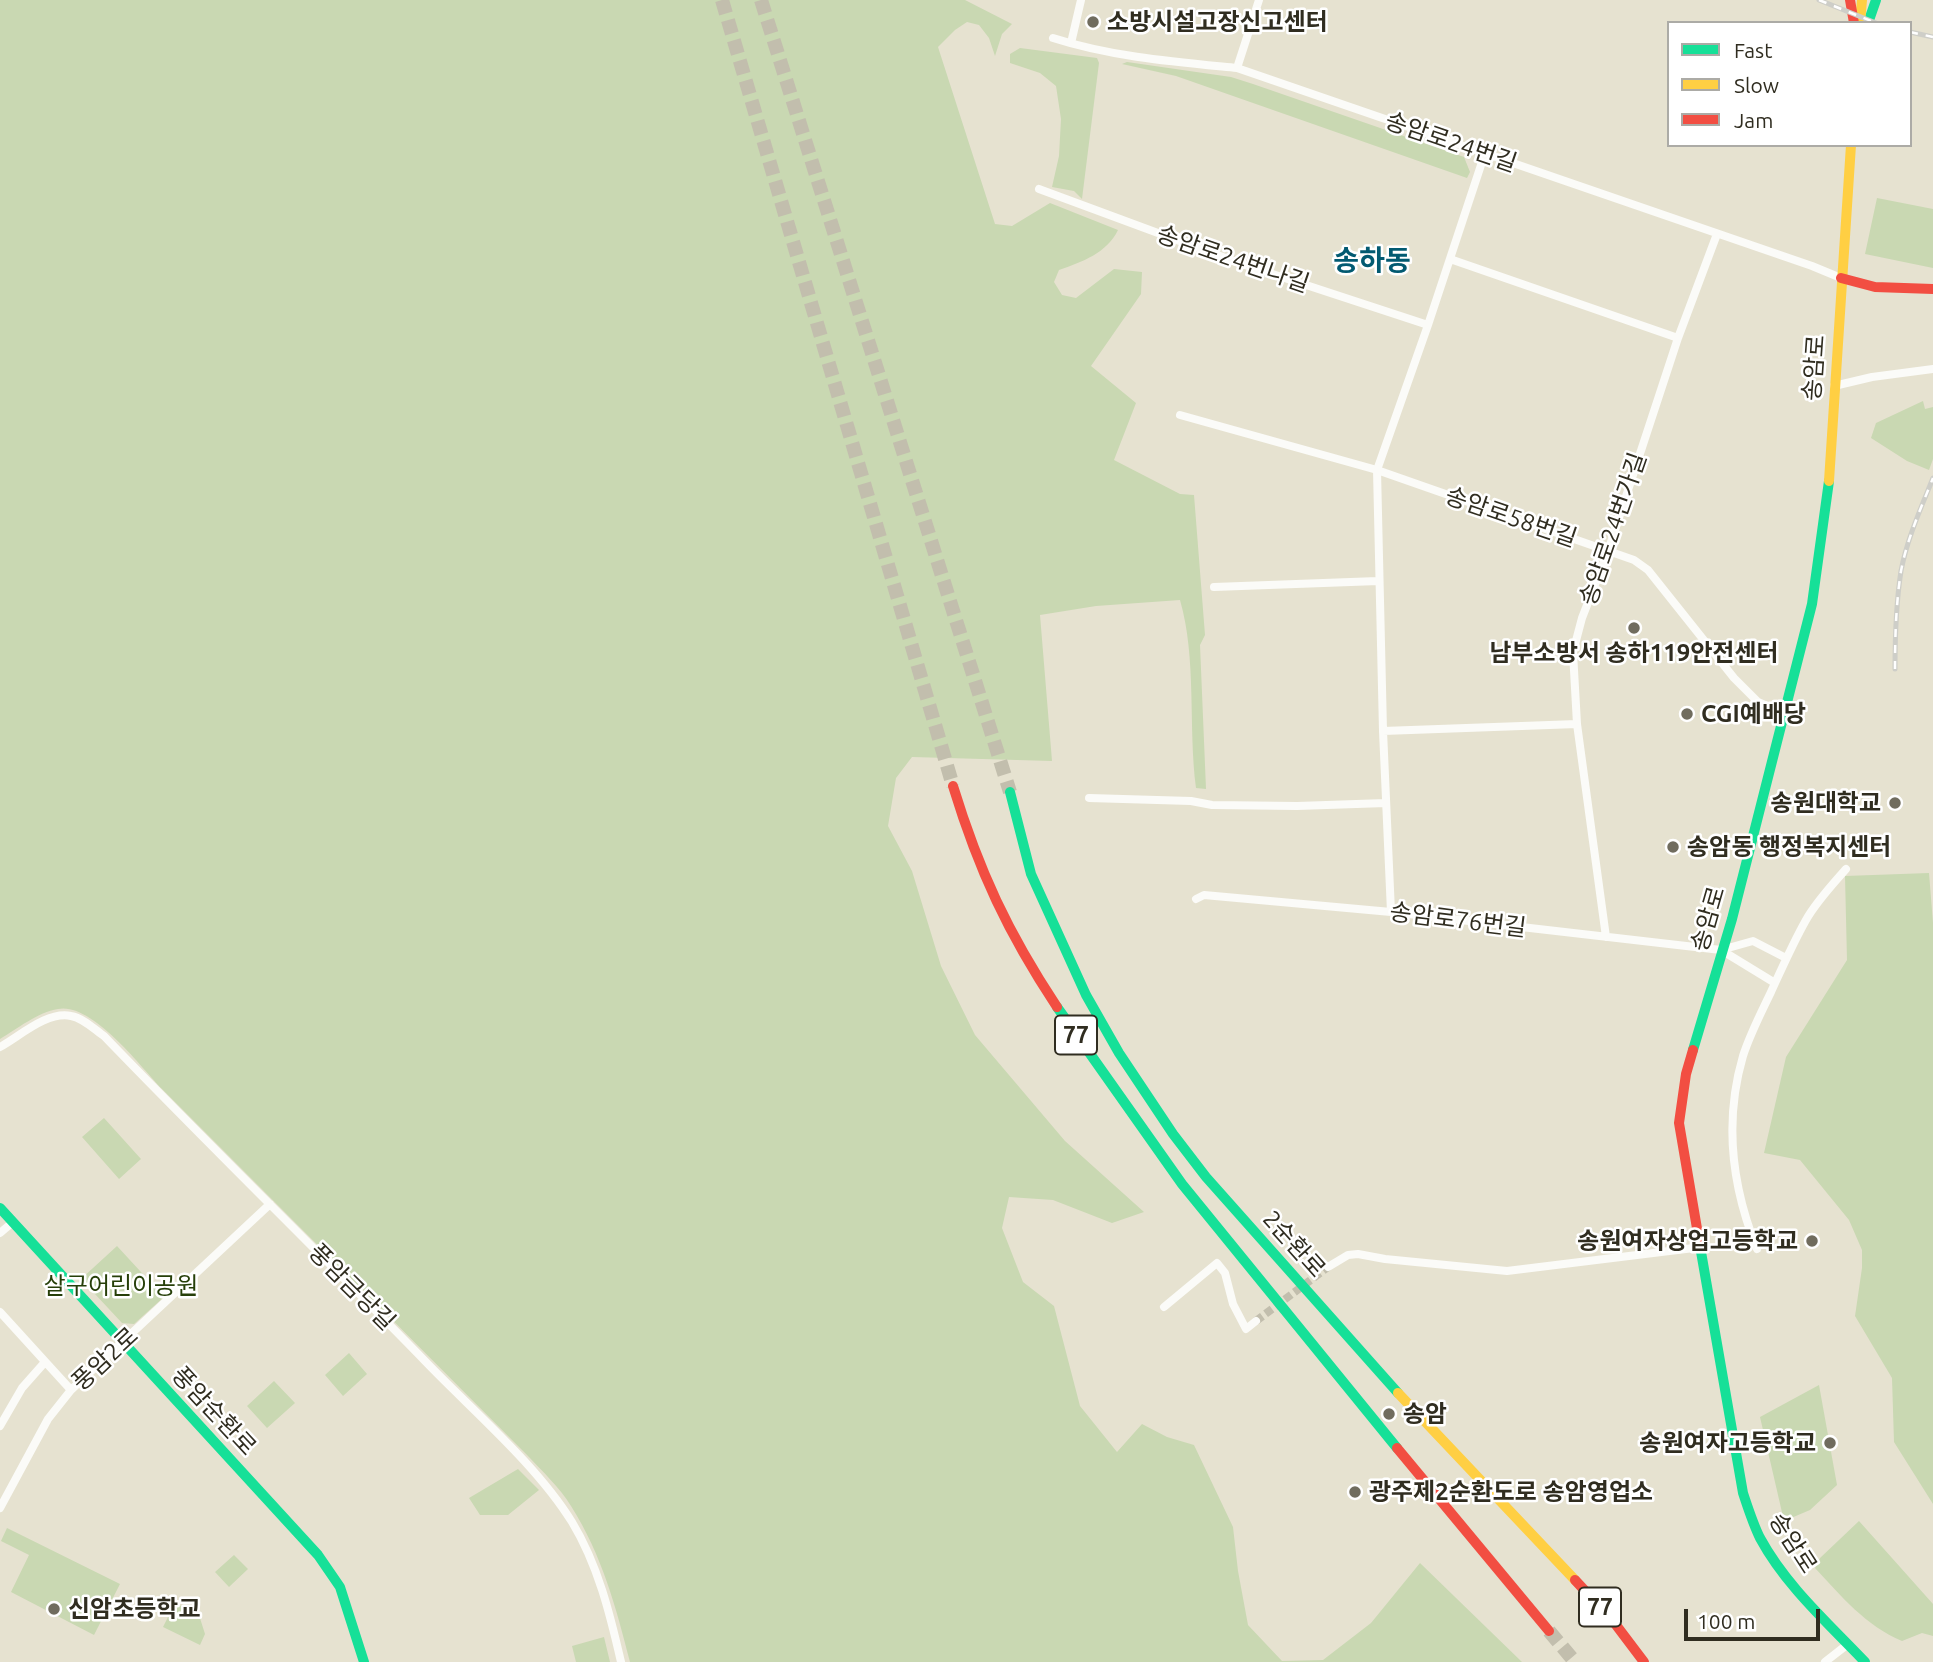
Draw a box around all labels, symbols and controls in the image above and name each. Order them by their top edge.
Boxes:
place label: 소방시설고장신고센터 [1107,8,1328,36]
marker: 소방시설고장신고센터 [1085,14,1101,30]
legend [1667,21,1912,147]
text: Fast [1734,38,1772,62]
text: Slow [1734,73,1779,97]
street label: 송암로24번길 [1381,106,1521,178]
text: Jam [1734,108,1773,132]
street label: 송암로24번나길 [1153,219,1313,299]
district label: 송하동 [1333,244,1411,278]
street label: 송암로 [1797,334,1831,402]
street label: 송암로24번가길 [1573,449,1653,609]
street label: 송암로58번길 [1441,481,1581,553]
marker: 남부소방서 송하119안전센터 [1626,620,1642,636]
place label: 남부소방서 송하119안전센터 [1489,639,1779,667]
place label: CGI예배당 [1701,700,1806,728]
marker: CGI예배당 [1679,706,1695,722]
place label: 송원대학교 [1771,789,1881,817]
marker: 송원대학교 [1887,795,1903,811]
place label: 송암동 행정복지센터 [1687,833,1891,861]
marker: 송암동 행정복지센터 [1665,839,1681,855]
street label: 송암로 [1685,883,1731,955]
street label: 송암로76번길 [1388,897,1528,943]
road number: 77 [1055,1016,1097,1054]
street label: 2순환로 [1257,1205,1331,1283]
place label: 송원여자상업고등학교 [1577,1227,1798,1255]
marker: 송원여자상업고등학교 [1804,1233,1820,1249]
street label: 풍암금당길 [303,1238,401,1336]
park label: 살구어린이공원 [44,1272,198,1300]
street label: 풍암2로 [66,1321,144,1397]
street label: 풍암순환로 [166,1361,262,1461]
place label: 송암 [1403,1400,1447,1428]
marker: 송암 [1381,1406,1397,1422]
place label: 송원여자고등학교 [1639,1429,1816,1457]
marker: 송원여자고등학교 [1822,1435,1838,1451]
place label: 광주제2순환도로 송암영업소 [1369,1478,1653,1506]
marker: 광주제2순환도로 송암영업소 [1347,1484,1363,1500]
street label: 송암로 [1763,1507,1823,1579]
road number: 77 [1579,1588,1621,1626]
place label: 신암초등학교 [68,1595,200,1623]
scale bar [1688,1596,1825,1640]
marker: 신암초등학교 [46,1601,62,1617]
text: 100 m [1697,1609,1755,1633]

